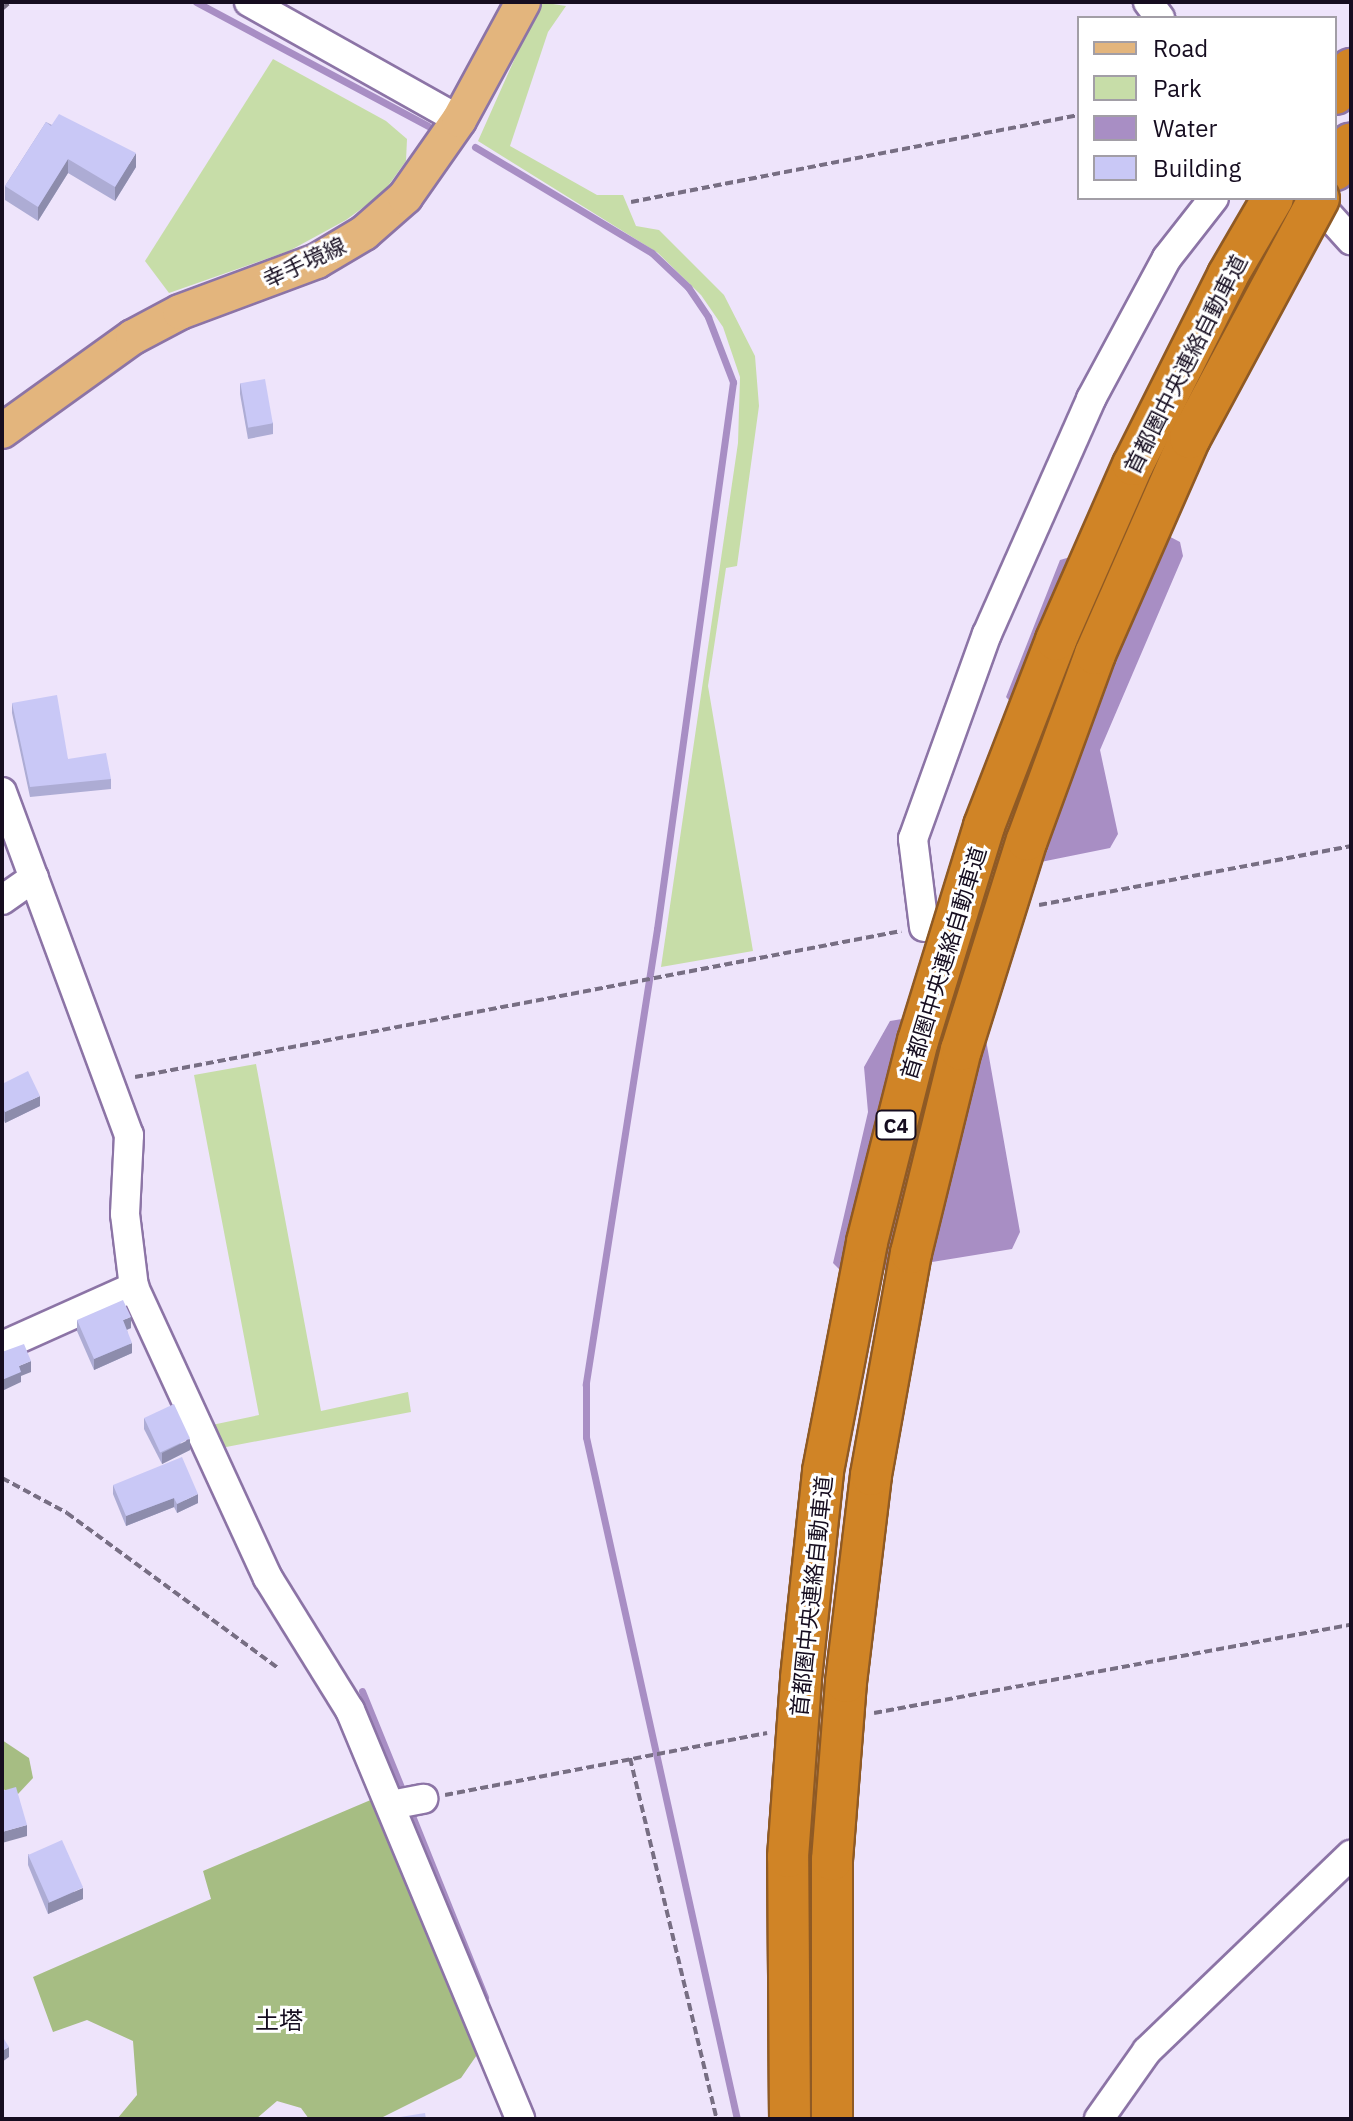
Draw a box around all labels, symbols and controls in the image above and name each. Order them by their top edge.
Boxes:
legend [1077,16,1337,200]
text: Road [1153,32,1208,64]
text: Park [1153,72,1202,104]
text: Water [1153,112,1217,144]
text: Building [1153,152,1241,184]
street label: 幸手境線 [259,231,349,293]
street label: 首都圏中央連絡自動車道 [1118,250,1252,478]
street label: 首都圏中央連絡自動車道 [895,843,991,1083]
road number: C4 [874,1109,918,1141]
street label: 首都圏中央連絡自動車道 [785,1474,837,1718]
district label: 土塔 [255,2007,303,2035]

